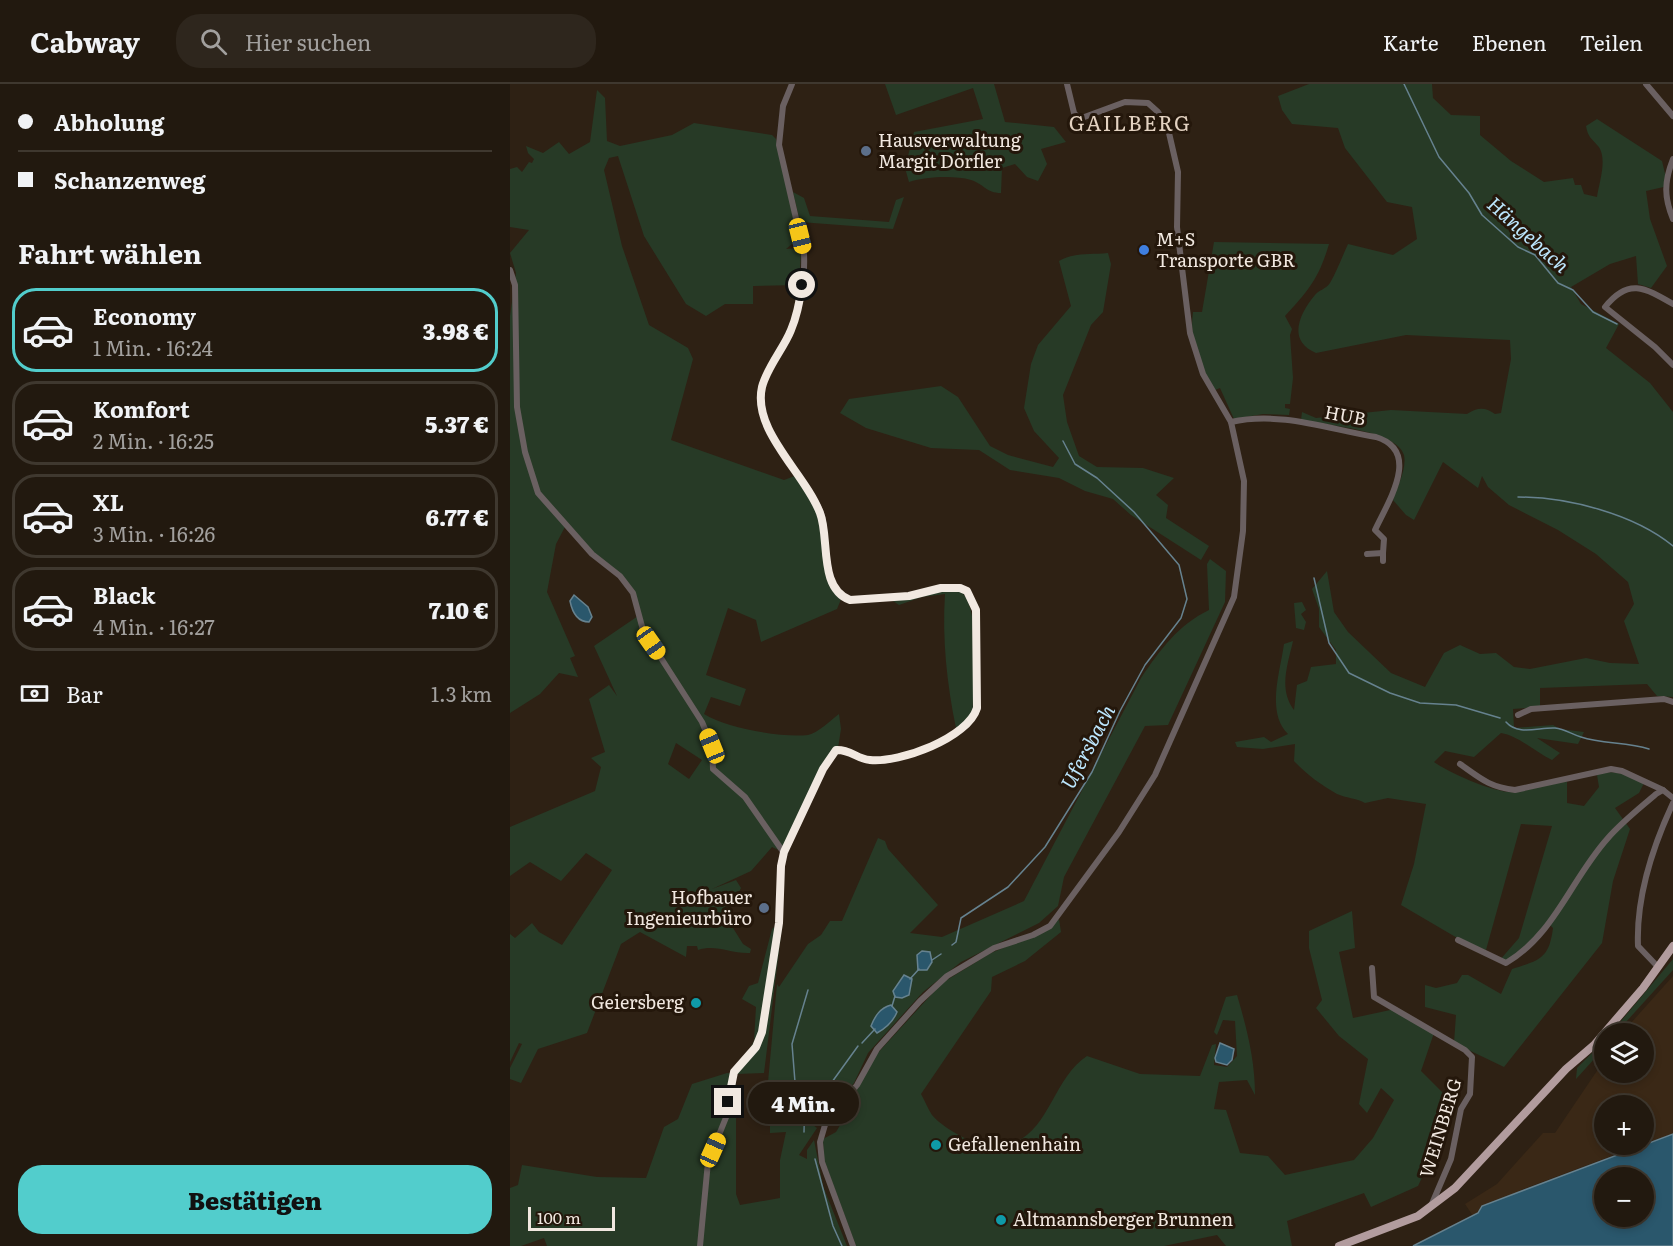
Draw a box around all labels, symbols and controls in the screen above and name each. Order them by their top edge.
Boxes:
search box [176,14,596,68]
text: Cabway [30,20,140,62]
icon: search [197,25,230,58]
text: Hier suchen [245,25,371,58]
text: Karte [1383,26,1439,57]
text: Ebenen [1472,26,1547,57]
text: Teilen [1580,26,1643,57]
text: Abholung [54,105,164,138]
district label: GAILBERG [1069,106,1191,137]
place label: Hausverwaltung Margit Dörfler [878,126,1022,174]
marker: Hausverwaltung Margit Dörfler [859,144,873,158]
text: Schanzenweg [54,163,206,196]
water label: Hängebach [1482,188,1577,279]
car [787,216,813,256]
place label: M+S Transporte GBR [1156,225,1295,273]
text: Fahrt wählen [18,232,202,272]
marker: M+S Transporte GBR [1137,243,1151,257]
route start [788,271,815,298]
text: Economy [93,299,196,332]
icon: car [21,303,75,357]
text: 3.98 € [423,314,489,347]
text: 1 Min. · 16:24 [93,332,213,362]
text: Komfort [93,392,190,425]
icon: car [21,396,75,450]
street label: HUB [1322,397,1368,432]
text: 5.37 € [425,407,489,440]
text: 2 Min. · 16:25 [93,425,214,455]
text: XL [93,485,124,518]
icon: car [21,489,75,543]
text: 6.77 € [425,500,489,533]
text: 3 Min. · 16:26 [93,518,215,548]
text: Black [93,578,155,611]
icon: car [21,582,75,636]
text: 7.10 € [429,593,489,626]
text: 4 Min. · 16:27 [93,611,215,641]
car [633,623,669,663]
icon: cash [18,677,51,710]
text: Bar [66,677,103,710]
text: 1.3 km [431,678,492,708]
water label: Ufersbach [1051,698,1121,794]
car [697,726,727,766]
place label: Hofbauer Ingenieurbüro [626,883,752,931]
marker: Hofbauer Ingenieurbüro [757,901,771,915]
place label: Geiersberg [591,988,685,1015]
marker: Geiersberg [689,996,703,1010]
map controls [1594,1023,1654,1227]
button: layers [1594,1023,1654,1083]
street label: WEINBERG [1412,1074,1468,1181]
callout: 4 Min. [749,1081,860,1123]
route end [714,1088,741,1115]
text: 4 Min. [771,1088,836,1118]
button: + [1594,1095,1654,1155]
car [697,1130,729,1170]
place label: Gefallenenhain [948,1130,1081,1157]
marker: Gefallenenhain [929,1138,943,1152]
button: Bestätigen [18,1165,492,1234]
button: − [1594,1167,1654,1227]
scale bar [528,1204,615,1232]
text: 100 m [537,1205,581,1229]
place label: Altmannsberger Brunnen [1013,1205,1233,1232]
marker: Altmannsberger Brunnen [994,1213,1008,1227]

